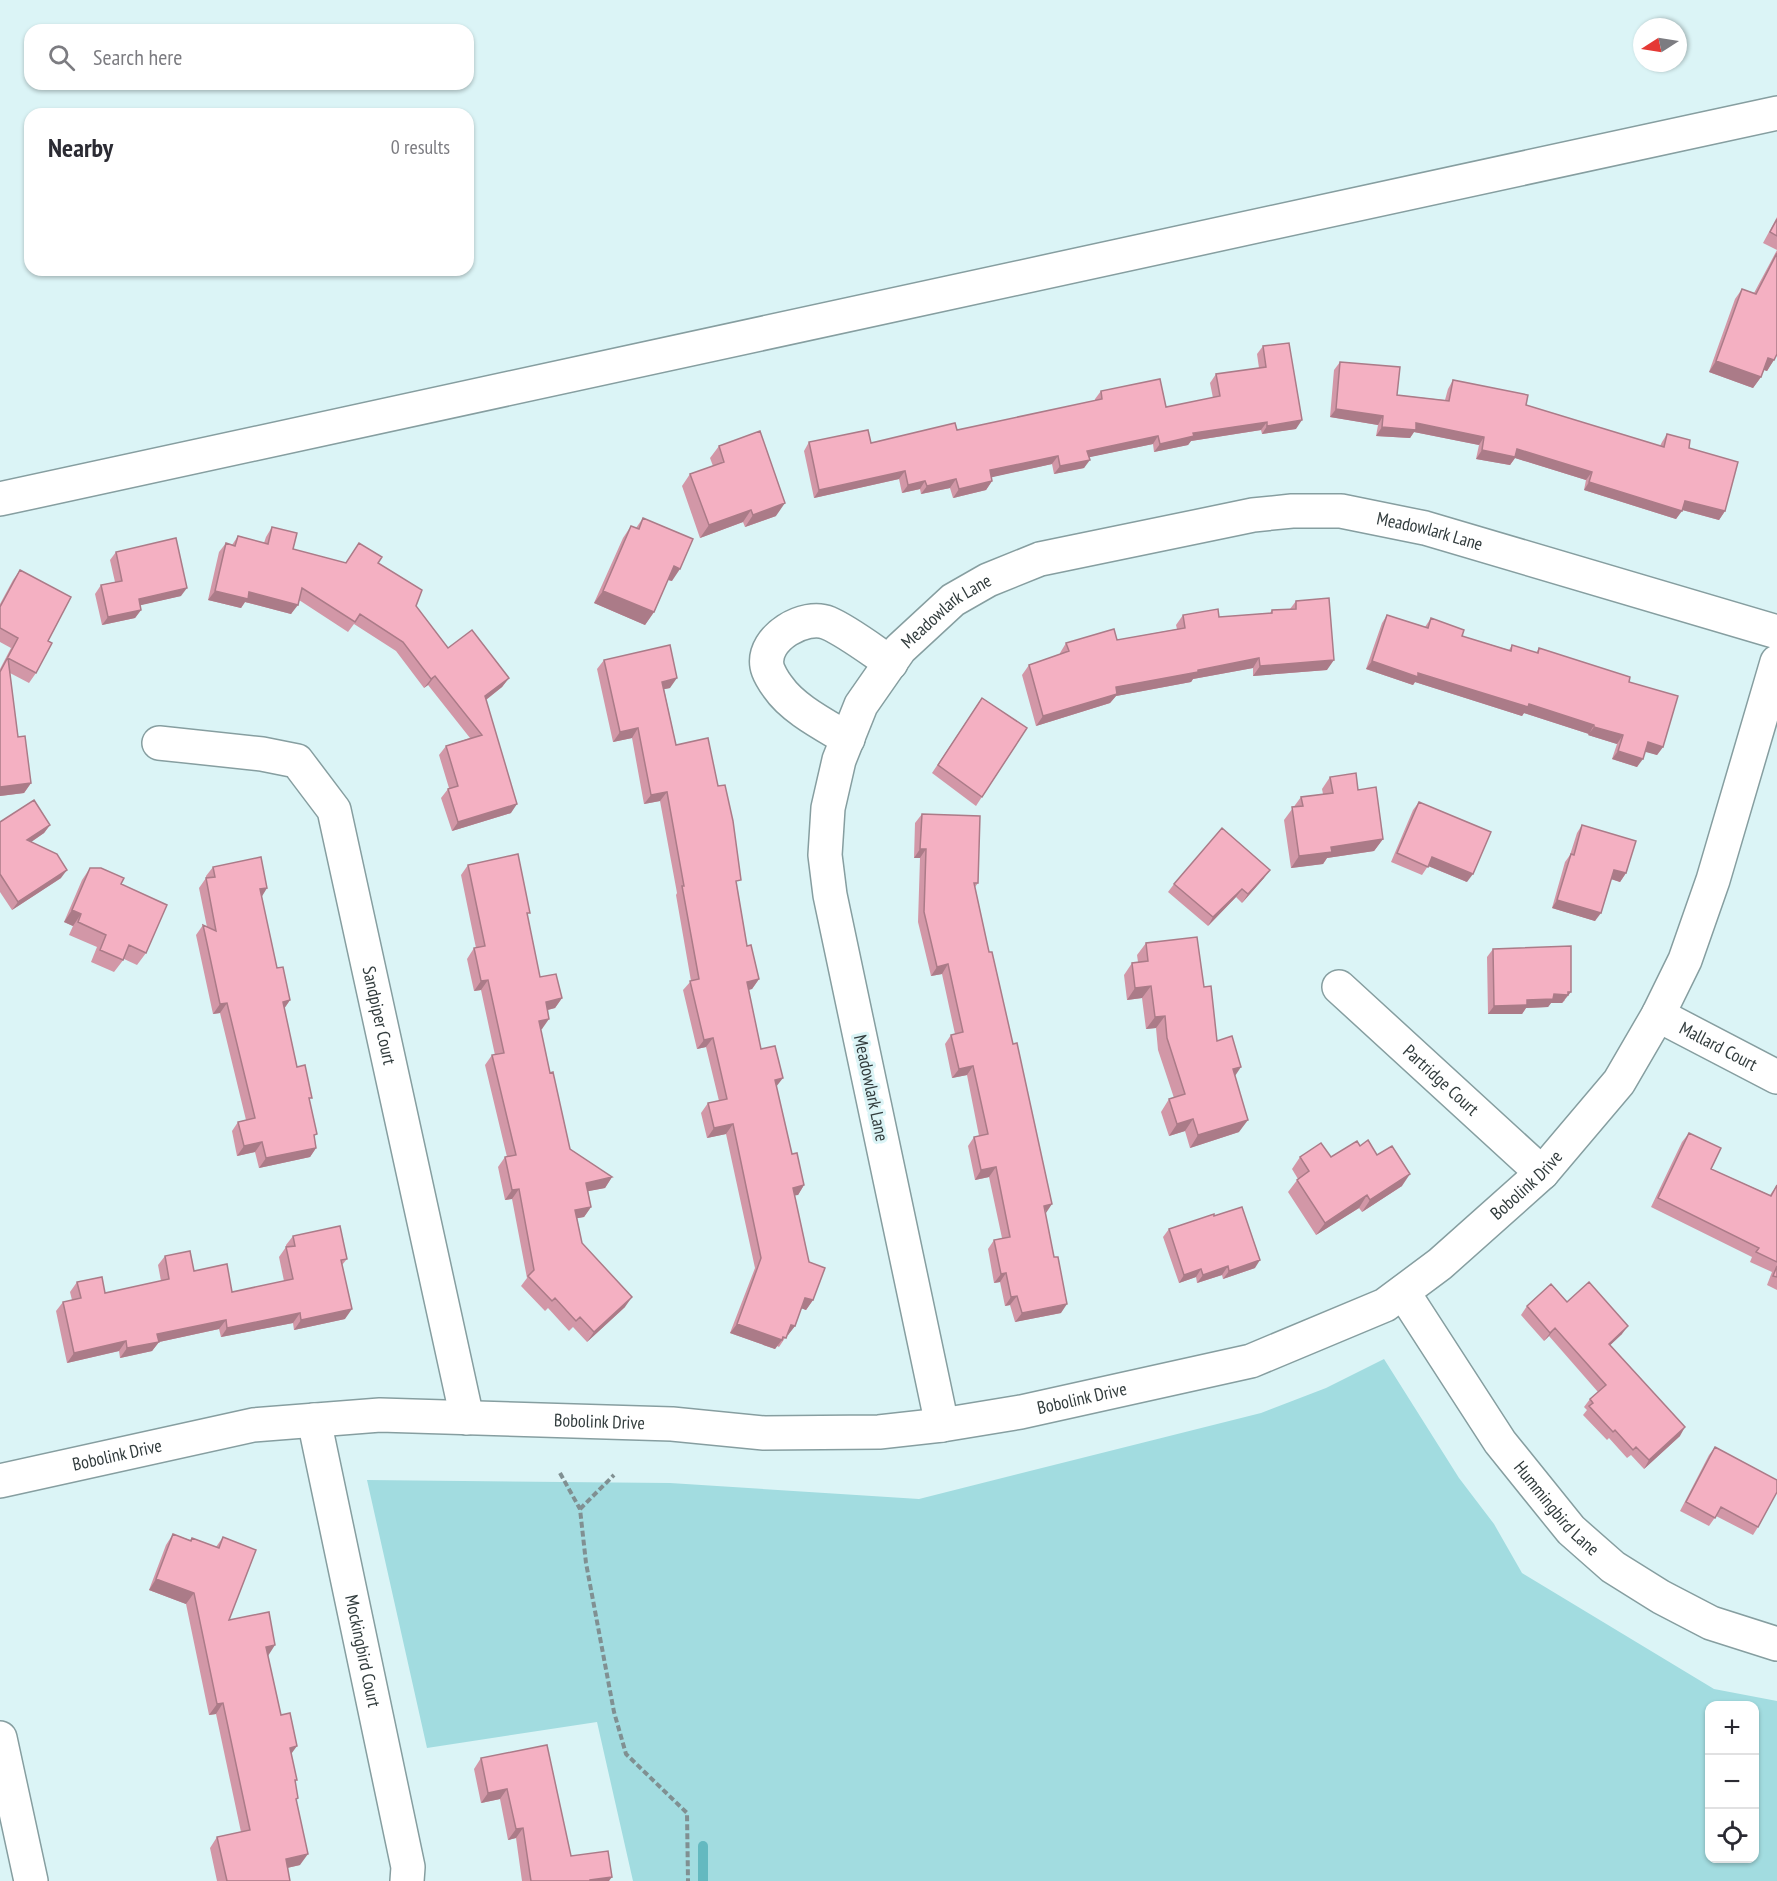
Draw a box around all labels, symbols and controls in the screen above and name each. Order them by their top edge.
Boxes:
north arrow [1633,18,1687,72]
search box [24,24,474,90]
icon: search [45,41,78,74]
text: Search here [93,43,182,71]
text: Nearby [48,131,113,164]
text: 0 results [391,134,450,160]
street label: Meadowlark Lane [1375,506,1485,555]
street label: Meadowlark Lane [896,569,995,653]
street label: Sandpiper Court [358,964,401,1067]
street label: Mallard Court [1676,1016,1761,1076]
street label: Meadowlark Lane [849,1032,894,1143]
street label: Partridge Court [1398,1039,1484,1120]
street label: Bobolink Drive [1485,1146,1567,1225]
street label: Bobolink Drive [1035,1377,1129,1419]
street label: Bobolink Drive [554,1408,645,1434]
street label: Bobolink Drive [70,1434,164,1476]
street label: Hummingbird Lane [1509,1456,1604,1560]
street label: Mockingbird Court [340,1593,386,1709]
map controls [1705,1701,1759,1863]
button: + [1705,1701,1759,1755]
button: − [1705,1755,1759,1809]
button: locate [1705,1809,1759,1863]

